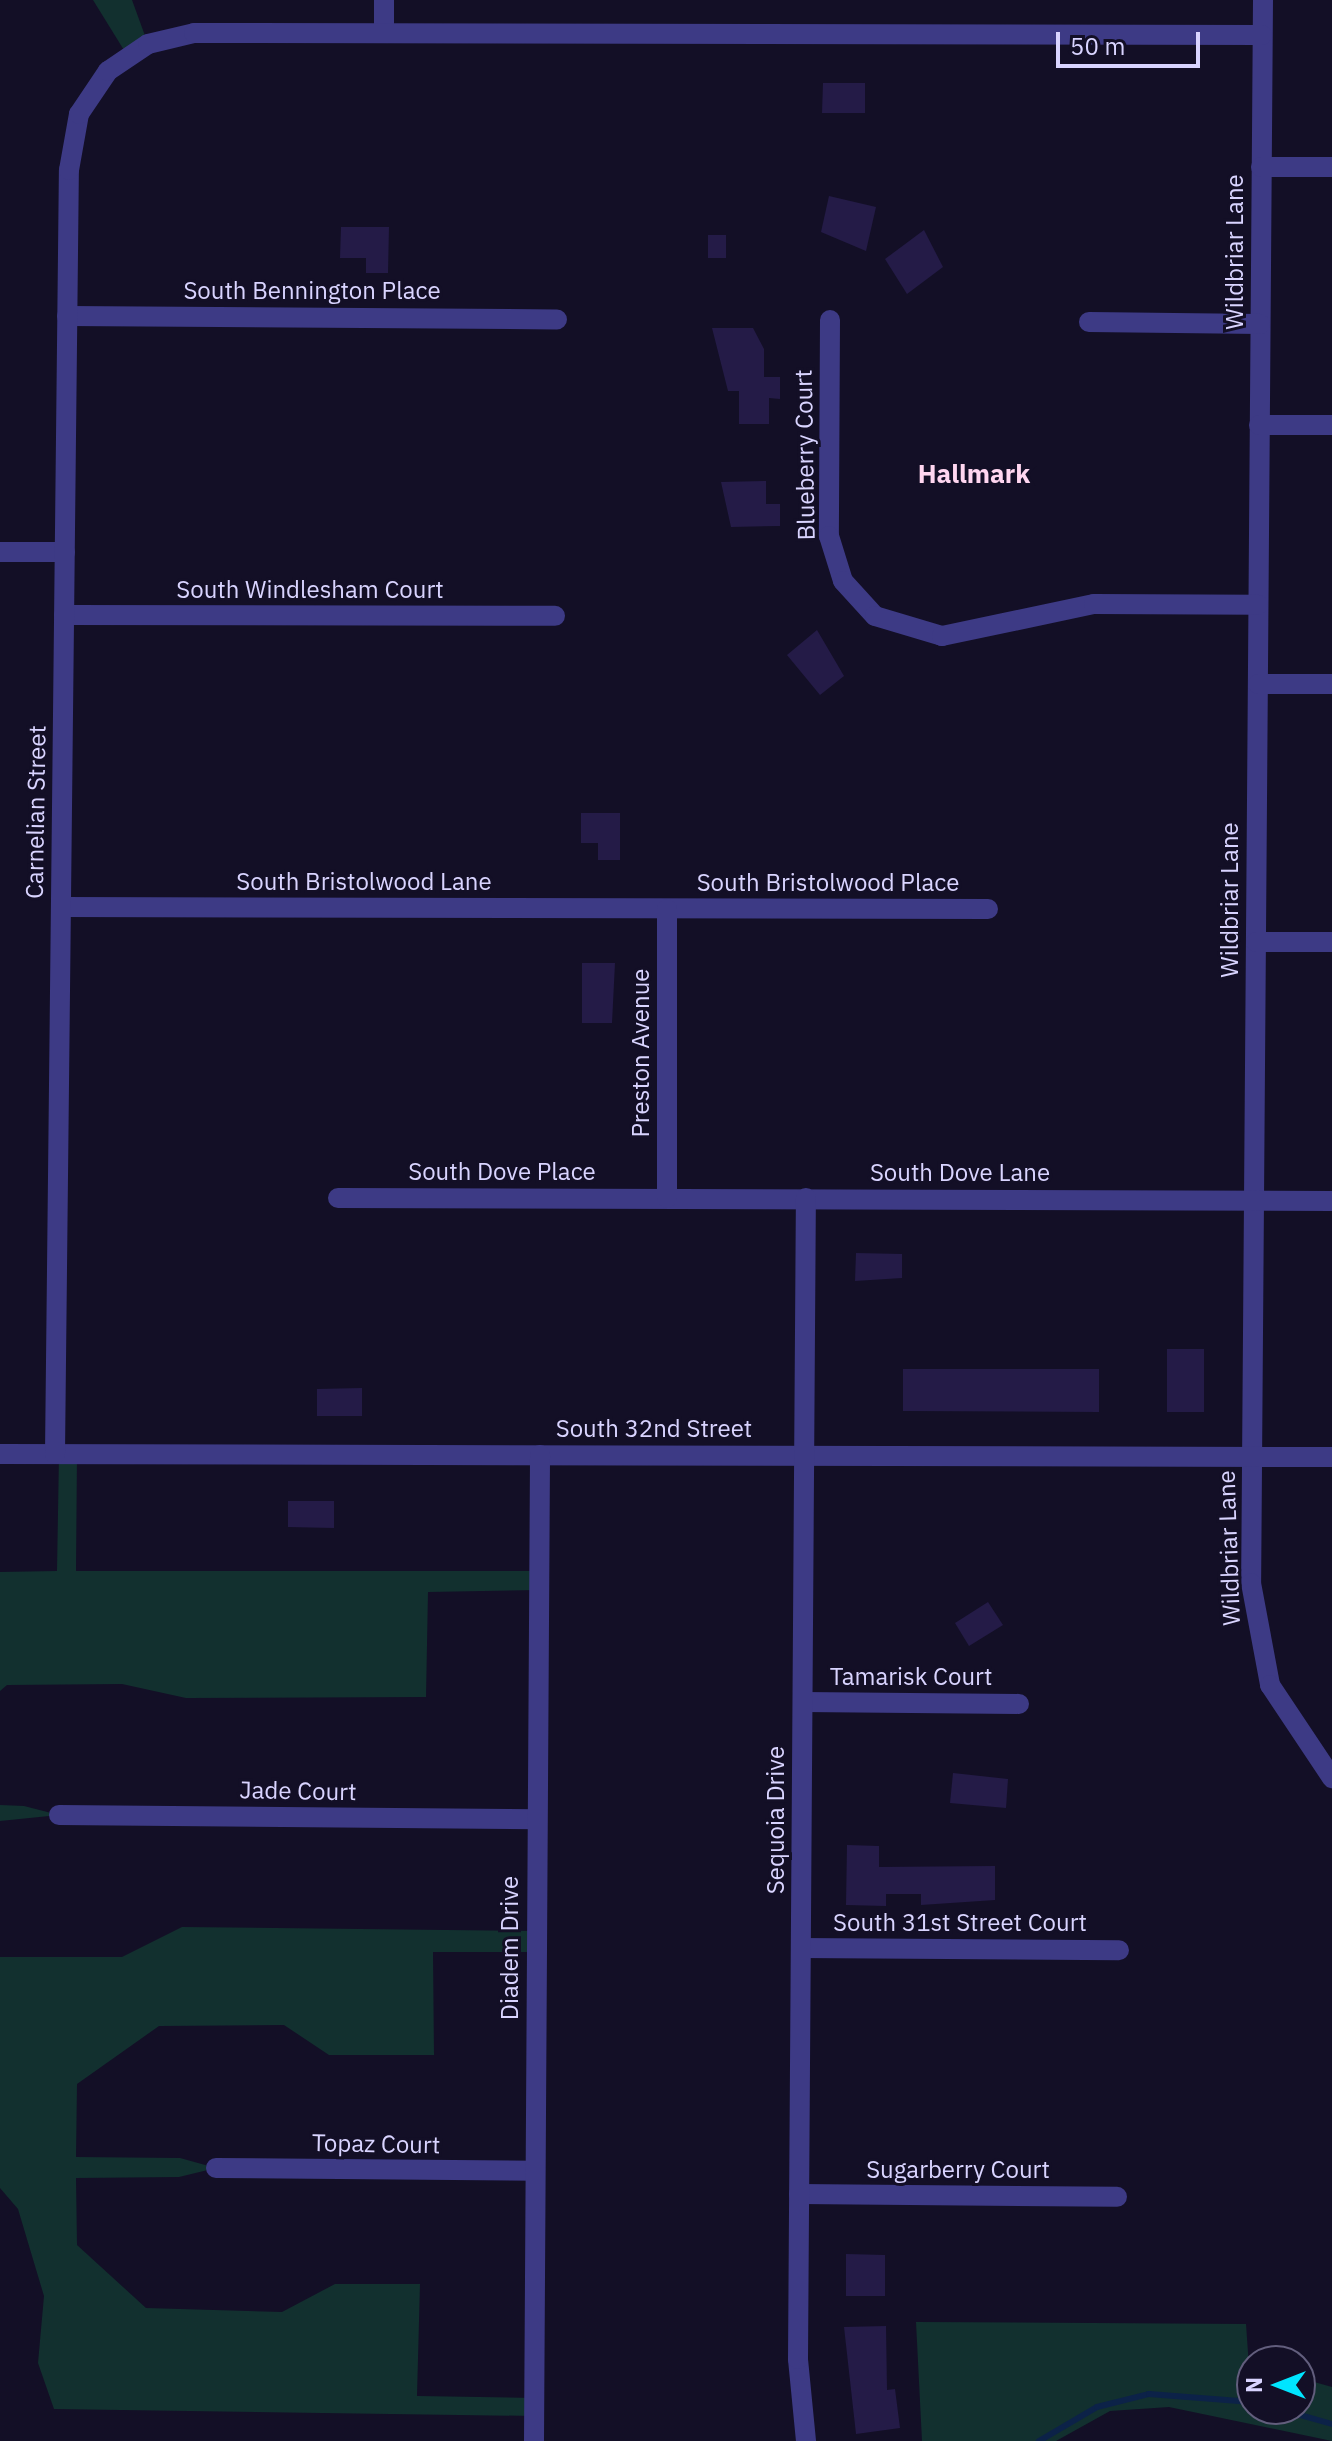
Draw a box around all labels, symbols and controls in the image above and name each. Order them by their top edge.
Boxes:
scale bar [1060,16,1204,66]
text: 50 m [1070,30,1125,62]
street label: Wildbriar Lane [1221,174,1249,330]
street label: South Bennington Place [183,277,441,305]
street label: Blueberry Court [789,369,821,541]
district label: Hallmark [918,458,1030,490]
street label: South Windlesham Court [176,576,444,604]
street label: Carnelian Street [20,725,52,899]
street label: Wildbriar Lane [1216,822,1244,978]
street label: South Bristolwood Lane [236,868,492,896]
street label: South Bristolwood Place [697,869,959,897]
street label: Preston Avenue [627,969,655,1137]
street label: South Dove Place [408,1158,596,1186]
street label: South Dove Lane [870,1159,1050,1187]
street label: South 32nd Street [556,1415,752,1443]
street label: Wildbriar Lane [1212,1470,1246,1626]
street label: Tamarisk Court [830,1663,992,1691]
street label: Sequoia Drive [762,1746,790,1894]
street label: Jade Court [239,1776,357,1806]
street label: Diadem Drive [496,1876,524,2020]
street label: South 31st Street Court [833,1909,1087,1937]
street label: Topaz Court [312,2128,440,2160]
street label: Sugarberry Court [866,2156,1050,2184]
north arrow [1236,2345,1316,2425]
text: N [1239,2377,1268,2393]

